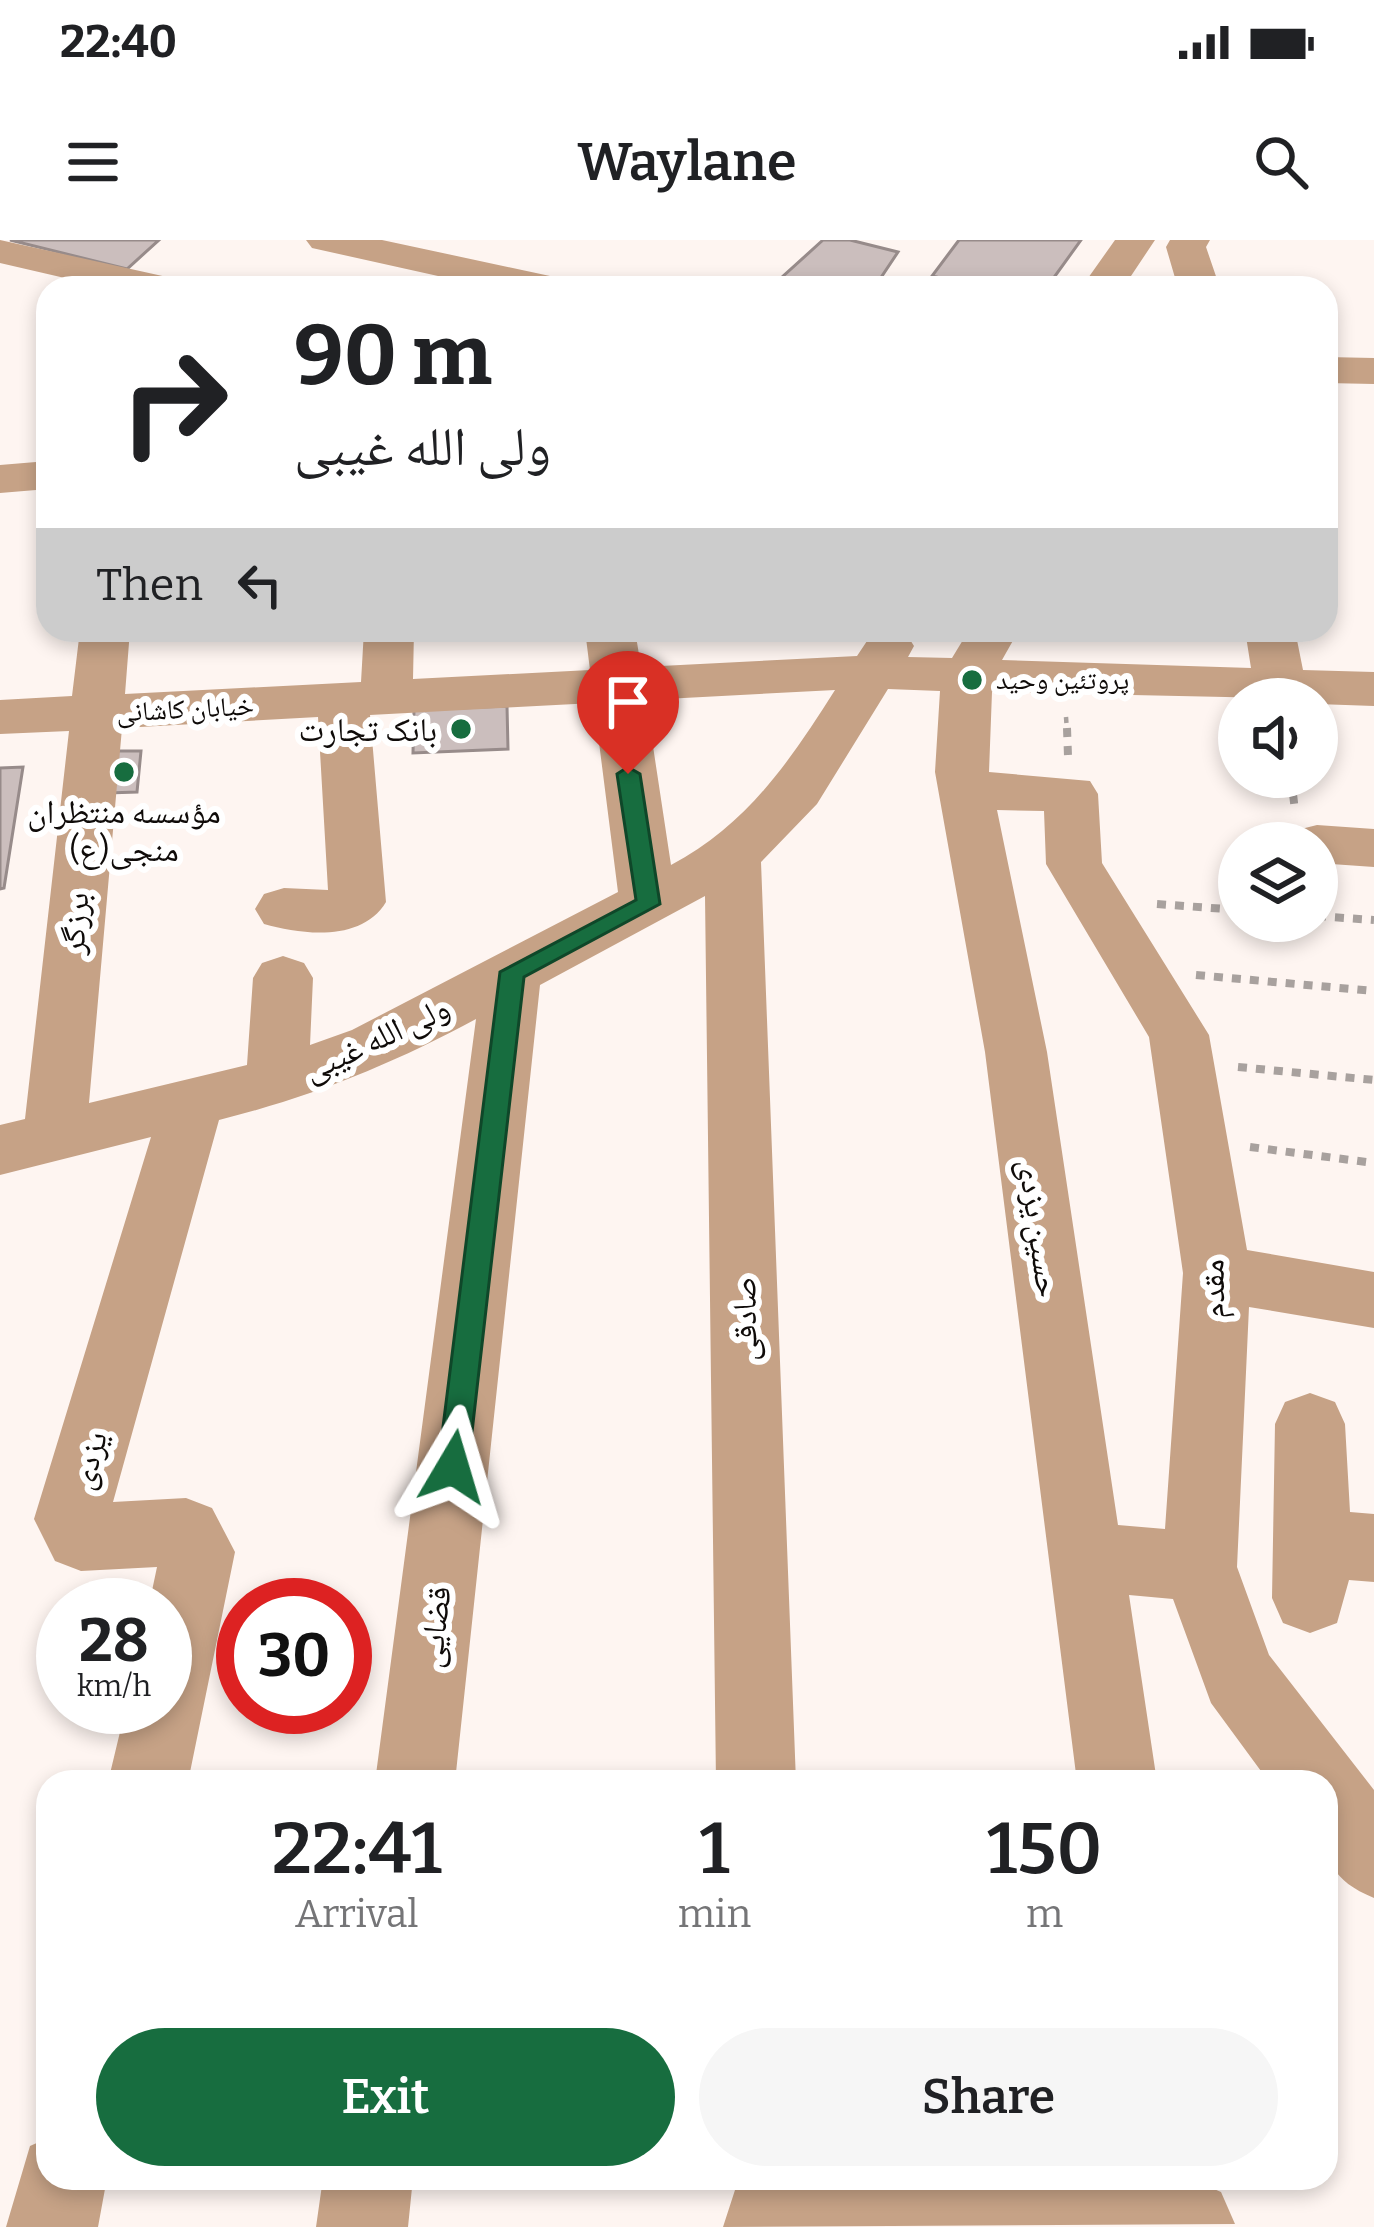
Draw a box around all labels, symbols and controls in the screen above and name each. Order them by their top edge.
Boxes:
text: 22:40 [60,15,177,69]
icon: menu [60,129,126,195]
icon: search [1248,129,1314,195]
text: Waylane [577,130,797,194]
text: 90 m [294,305,492,406]
icon: right [96,324,252,480]
text: ولی الله غیبی [294,415,551,479]
icon: left [227,552,293,618]
text: Then [96,558,203,612]
pin [577,651,679,774]
place label: پروتئین وحید [996,664,1129,696]
marker: پروتئین وحید [959,667,985,693]
icon: arrive [595,669,661,735]
map controls [1218,678,1338,942]
button: sound [1218,678,1338,798]
street label: خیابان کاشانی [115,689,255,729]
place label: بانک تجارت [298,710,437,750]
marker: بانک تجارت [448,716,474,742]
marker: مؤسسه منتظران منجی(ع) [111,759,137,785]
place label: مؤسسه منتظران منجی(ع) [27,792,221,870]
button: layers [1218,822,1338,942]
street label: برزگر [52,890,98,957]
street label: ولی الله غیبی [297,988,456,1090]
street label: حسین یزدی [1010,1156,1069,1300]
street label: مقدم [1192,1259,1235,1319]
street label: صادقی [724,1276,766,1362]
position arrow [390,1404,516,1530]
street label: یزدی [62,1427,116,1494]
speed limit sign: 30 [216,1578,372,1734]
street label: قضایی [410,1584,460,1670]
text: 28 [79,1605,149,1677]
text: km/h [77,1668,151,1704]
text: 22:41 [272,1806,442,1892]
text: 1 [699,1806,730,1892]
text: 150 [987,1806,1102,1892]
text: Arrival [295,1891,419,1937]
text: min [678,1891,751,1937]
text: m [1026,1891,1063,1937]
button: Exit [96,2028,675,2166]
button: Share [699,2028,1278,2166]

